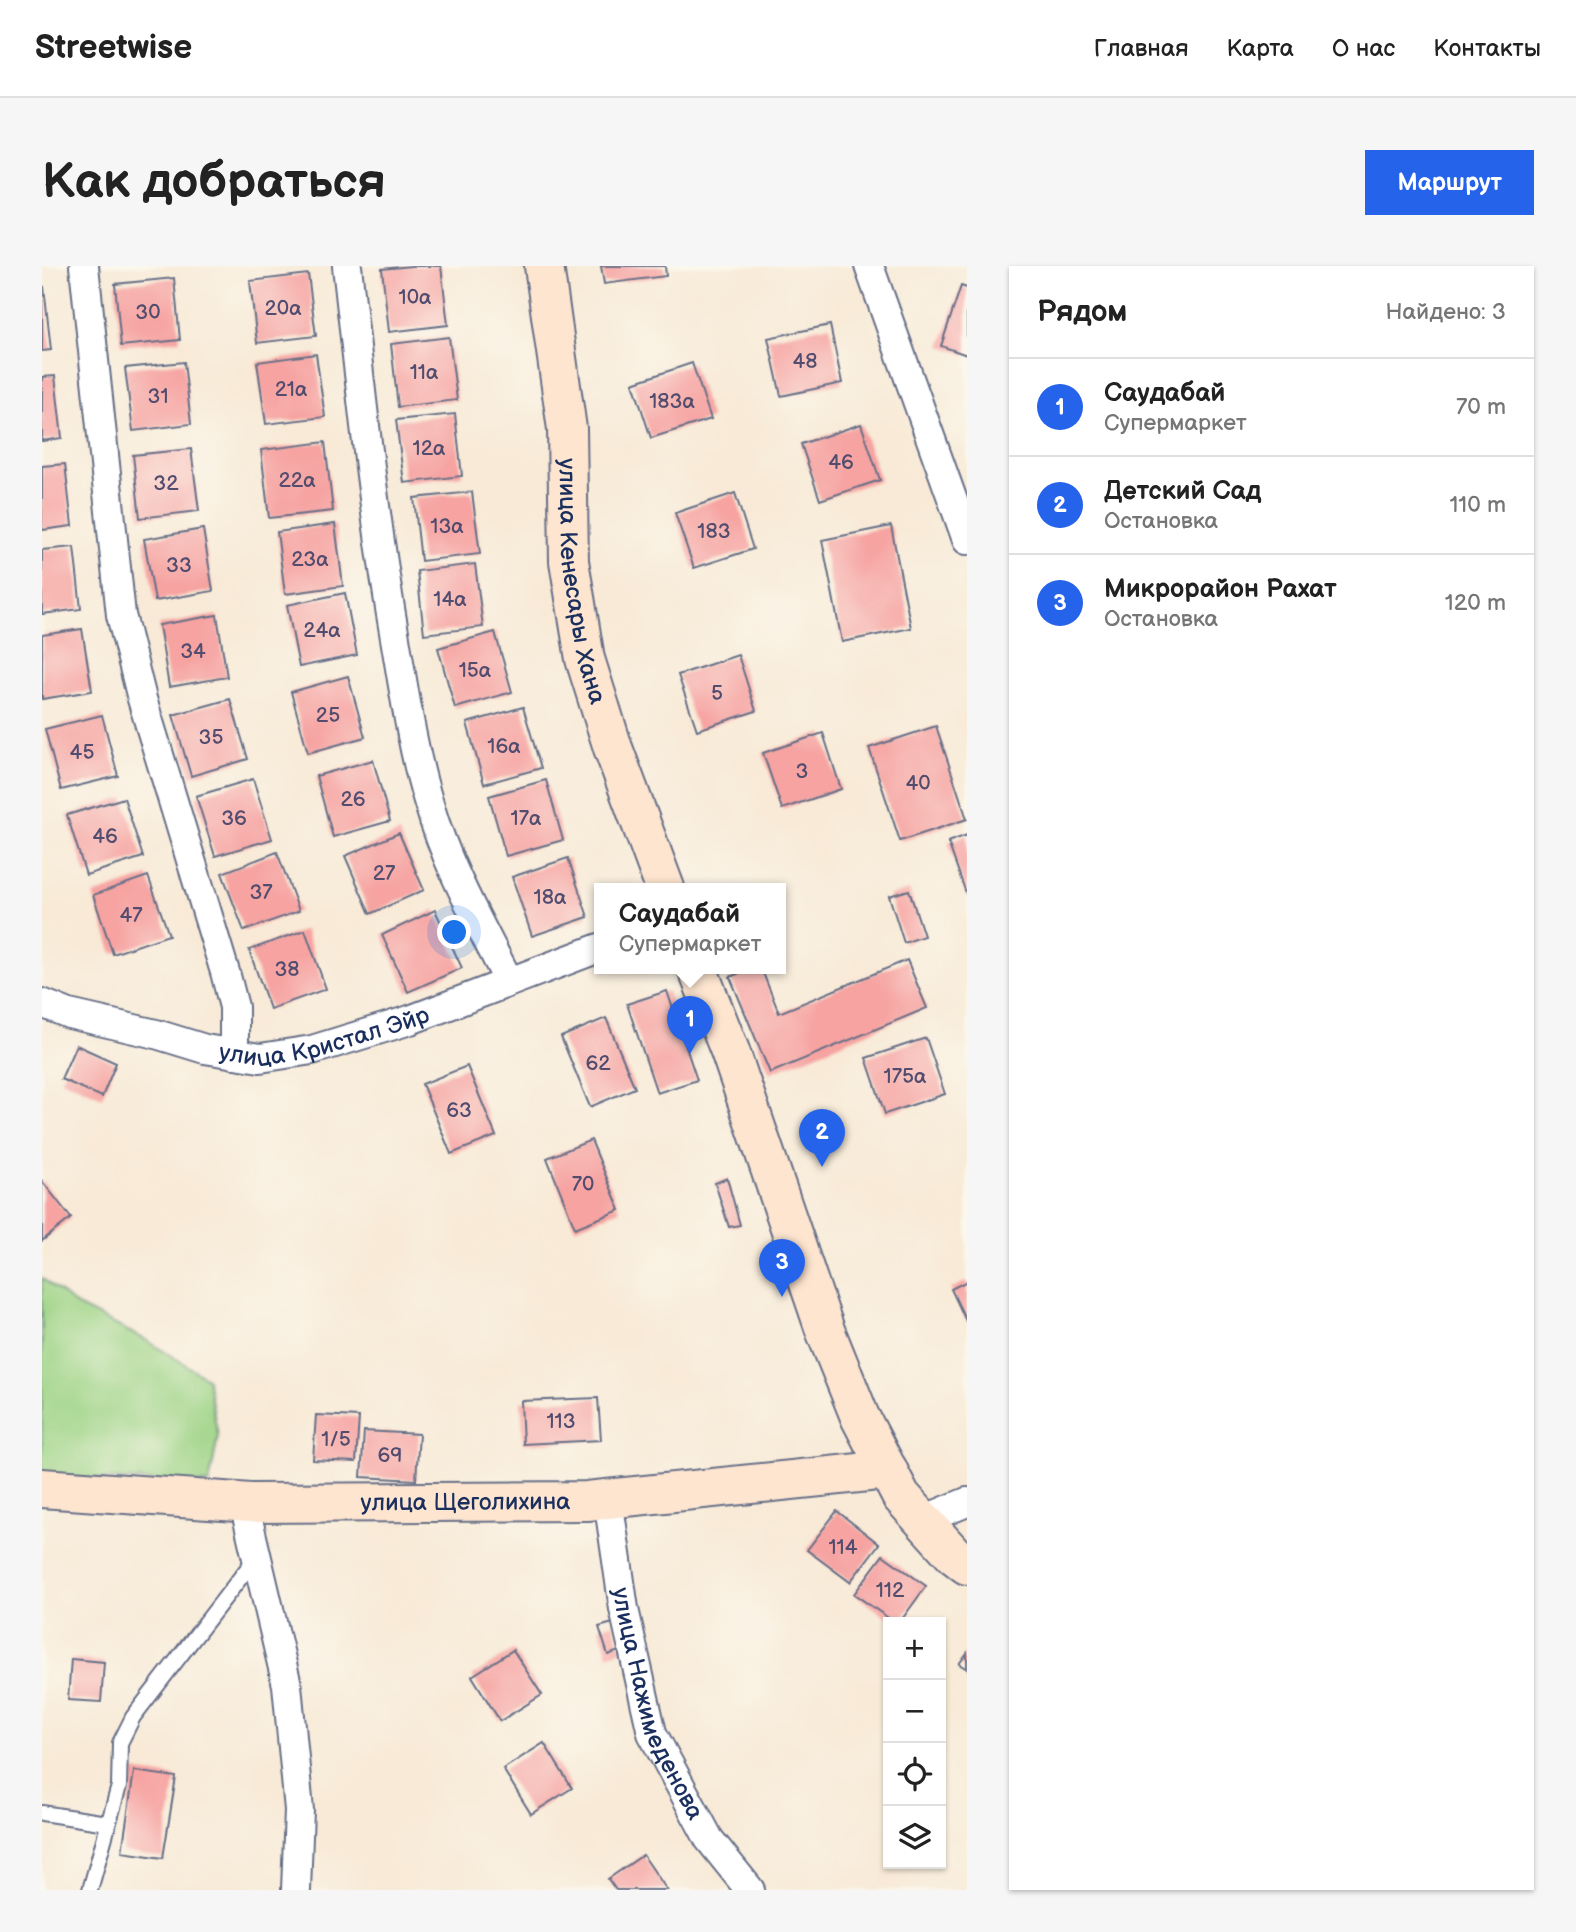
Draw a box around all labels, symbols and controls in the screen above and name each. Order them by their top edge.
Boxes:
text: Streetwise [35,28,192,68]
text: Главная [1094,34,1188,63]
text: Карта [1226,34,1294,63]
text: О нас [1332,34,1395,63]
text: Контакты [1433,34,1541,63]
button: Маршрут [1365,150,1534,215]
text: Как добраться [42,153,386,212]
house number: 10а [399,285,432,310]
text: Рядом [1037,294,1127,330]
house number: 20а [264,296,302,321]
text: Найдено: 3 [1385,298,1506,326]
house number: 30 [135,300,161,325]
house number: 48 [792,349,818,374]
house number: 11а [410,360,439,385]
house number: 21а [275,377,308,402]
text: Саудабай [1104,378,1225,409]
house number: 31 [147,384,169,409]
house number: 183а [649,389,695,414]
text: 1 [1055,393,1065,421]
text: 70 m [1456,393,1506,421]
text: Супермаркет [1104,409,1247,437]
house number: 12а [413,436,446,461]
house number: 46 [828,450,854,475]
street label: улица Кенесары Хана [552,458,612,708]
house number: 22а [278,468,316,493]
house number: 32 [153,471,179,496]
text: Детский Сад [1104,476,1261,507]
text: 2 [1053,491,1067,519]
text: 110 m [1449,491,1506,519]
text: Остановка [1104,507,1218,535]
house number: 13а [430,514,464,539]
house number: 183 [697,519,731,544]
house number: 23а [291,547,329,572]
house number: 33 [166,553,192,578]
text: Микрорайон Рахат [1104,574,1337,605]
house number: 14а [433,587,467,612]
text: 3 [1053,589,1067,617]
text: 120 m [1445,589,1506,617]
text: Остановка [1104,605,1218,633]
house number: 24а [303,618,341,643]
house number: 34 [180,639,206,664]
house number: 15а [459,658,492,683]
house number: 5 [711,681,723,706]
house number: 25 [316,703,340,728]
house number: 35 [199,725,223,750]
house number: 16а [487,734,521,759]
house number: 45 [70,740,94,765]
house number: 3 [796,759,808,784]
house number: 40 [905,771,931,796]
house number: 26 [340,787,366,812]
house number: 36 [221,806,247,831]
house number: 17а [511,806,542,831]
house number: 46 [92,824,118,849]
house number: 27 [373,861,396,886]
house number: 37 [249,880,273,905]
popup [594,883,786,974]
house number: 18а [534,885,567,910]
text: Саудабай [619,899,740,930]
house number: 47 [119,903,143,928]
your location [437,915,471,949]
text: Супермаркет [619,930,761,958]
house number: 38 [274,957,300,982]
pin: 1 [667,996,713,1054]
street label: улица Кристал Эйр [217,1000,434,1073]
house number: 62 [585,1051,611,1076]
house number: 175а [884,1064,927,1089]
house number: 63 [446,1098,472,1123]
pin: 2 [799,1109,845,1167]
house number: 70 [572,1172,594,1197]
pin: 3 [759,1239,805,1297]
house number: 113 [546,1409,576,1434]
house number: 1/5 [321,1427,351,1452]
house number: 69 [378,1443,402,1468]
street label: улица Щеголихина [360,1487,571,1517]
house number: 114 [828,1535,858,1560]
house number: 112 [876,1578,905,1603]
street label: улица Нажимеденова [606,1585,710,1825]
map controls [883,1617,946,1869]
button: + [883,1617,946,1680]
button: − [883,1680,946,1743]
button: locate [883,1743,946,1806]
button: layers [883,1806,946,1869]

